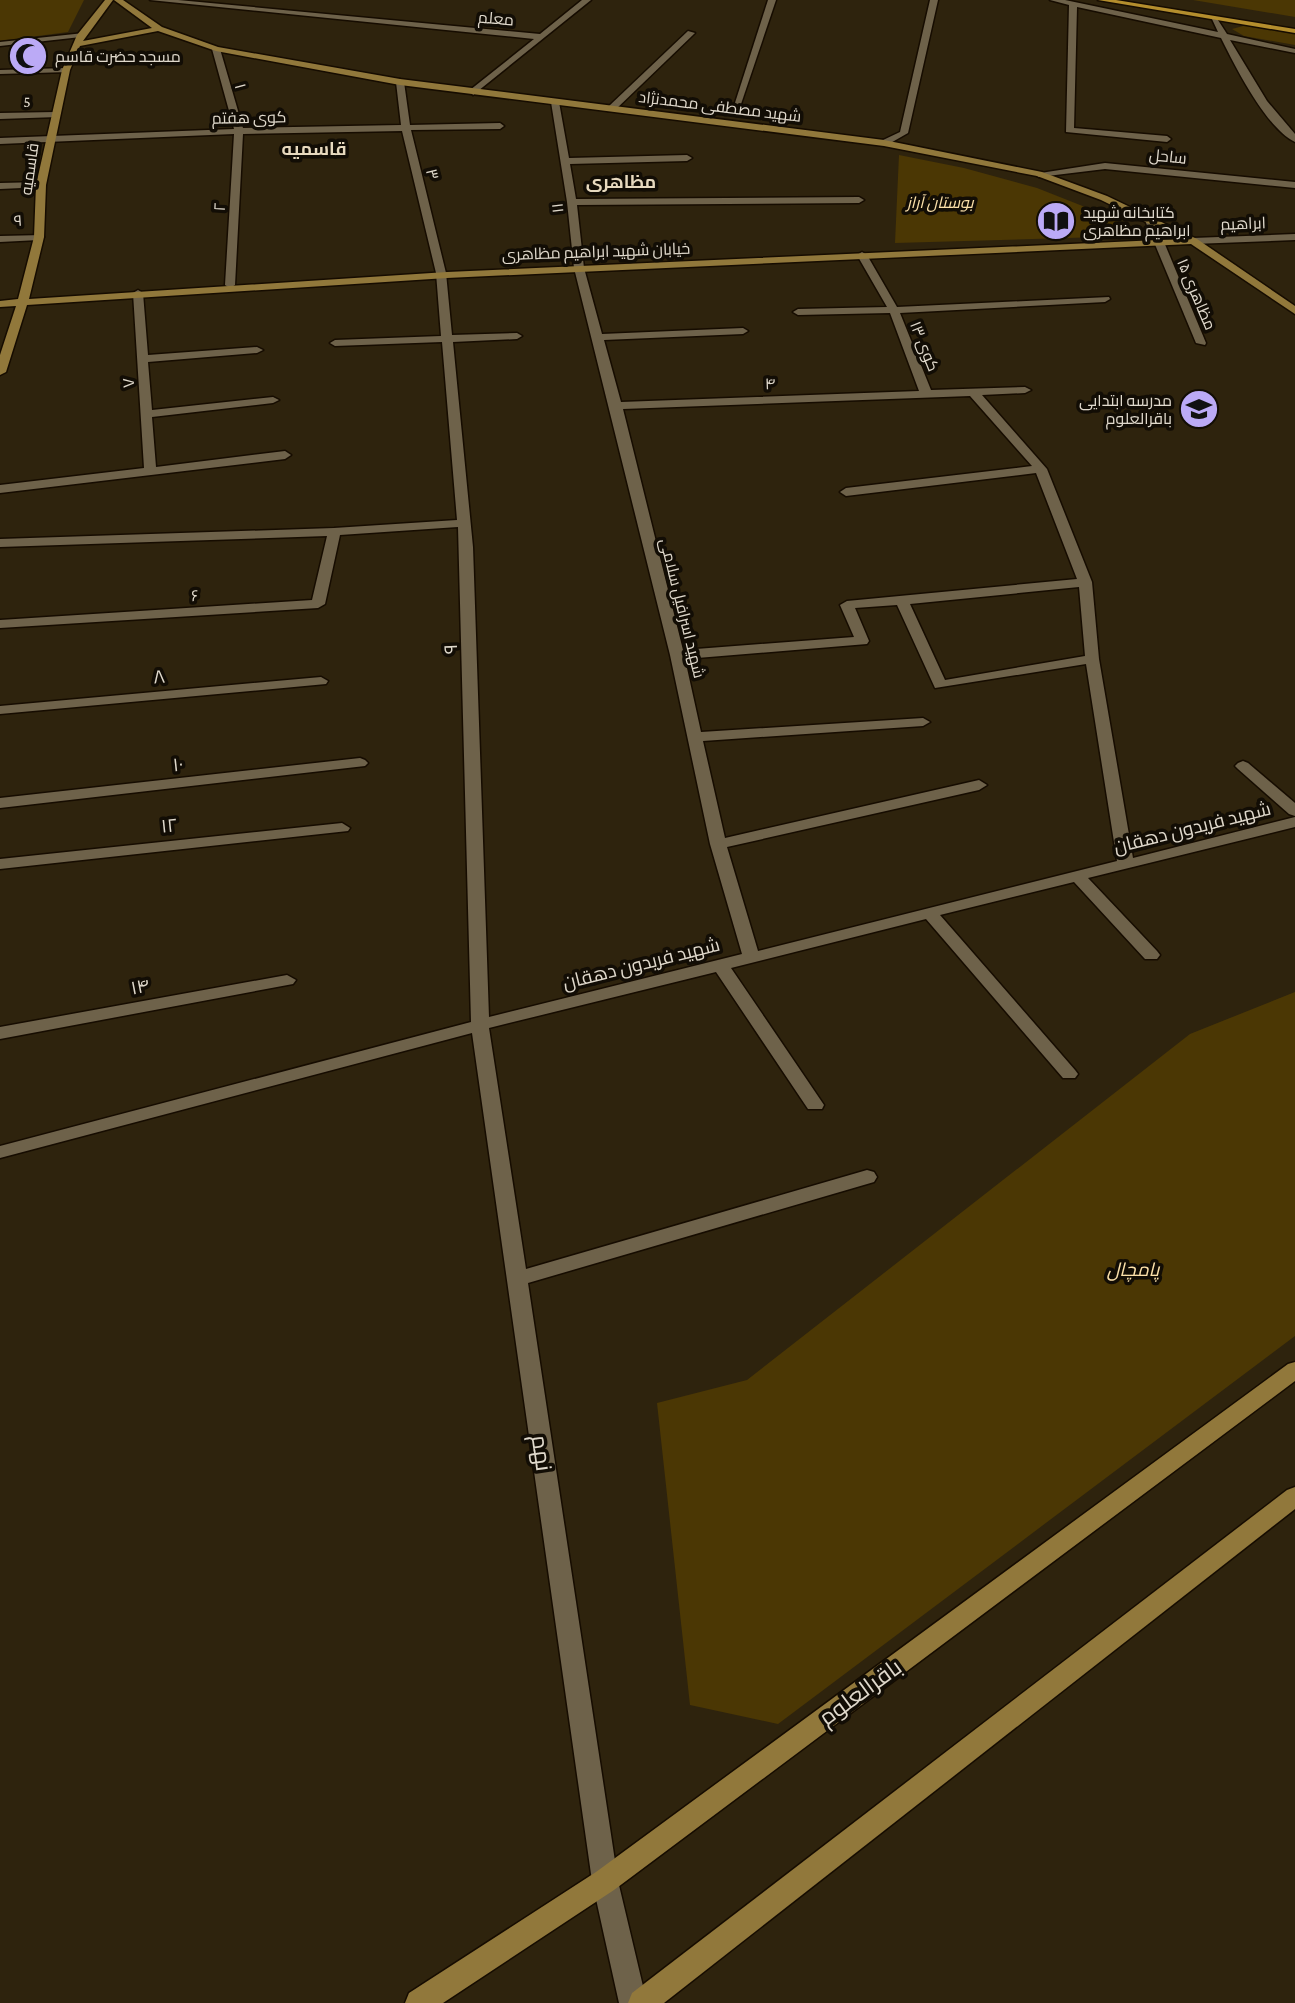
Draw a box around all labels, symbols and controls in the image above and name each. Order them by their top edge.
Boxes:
street label: معلم [477,8,515,32]
mosque icon: مسجد حضرت قاسم [7,35,49,77]
place label: مسجد حضرت قاسم [55,48,181,68]
street label: ۱ [232,82,249,91]
street label: شهید مصطفی محمدنژاد [637,88,802,127]
street label: 5 [23,93,31,110]
street label: کوی هفتم [211,108,287,130]
district label: قاسمیه [282,139,346,159]
street label: قاسمیه [17,142,43,196]
street label: ساحل [1148,146,1188,169]
street label: ۳ [423,167,442,181]
district label: مظاهری [586,172,656,193]
park label: بوستان آراز [905,194,974,212]
library icon: کتابخانه شهید ابراهیم مظاهری [1035,200,1077,242]
street label: ۲ [211,202,228,212]
street label: ۱۱ [548,202,567,214]
place label: کتابخانه شهید ابراهیم مظاهری [1083,204,1191,242]
street label: ۹ [13,212,23,229]
street label: ابراهیم [1220,214,1266,236]
street label: خیابان شهید ابراهیم مظاهری [502,240,691,266]
street label: ۱۵ مظاهری [1172,256,1219,333]
street label: کوی ۱۳ [905,319,942,374]
street label: ۴ [764,375,776,392]
street label: ۷ [120,377,137,389]
school or university icon: مدرسه ابتدایی باقرالعلوم [1178,388,1220,430]
place label: مدرسه ابتدایی باقرالعلوم [1079,392,1172,430]
street label: شهید اسرافیل سلامی [655,536,708,680]
street label: ۶ [191,587,199,604]
street label: ۹ [440,644,461,654]
street label: ۸ [152,666,166,687]
street label: ۱۰ [172,753,184,775]
street label: شهید فریدون دهقان [1111,798,1273,858]
street label: ۱۲ [160,814,178,837]
street label: شهید فریدون دهقان [560,934,722,994]
street label: ۱۴ [129,974,151,999]
park label: پامچال [1107,1259,1160,1282]
street label: نهم [524,1433,557,1473]
street label: باقرالعلوم [814,1653,908,1733]

